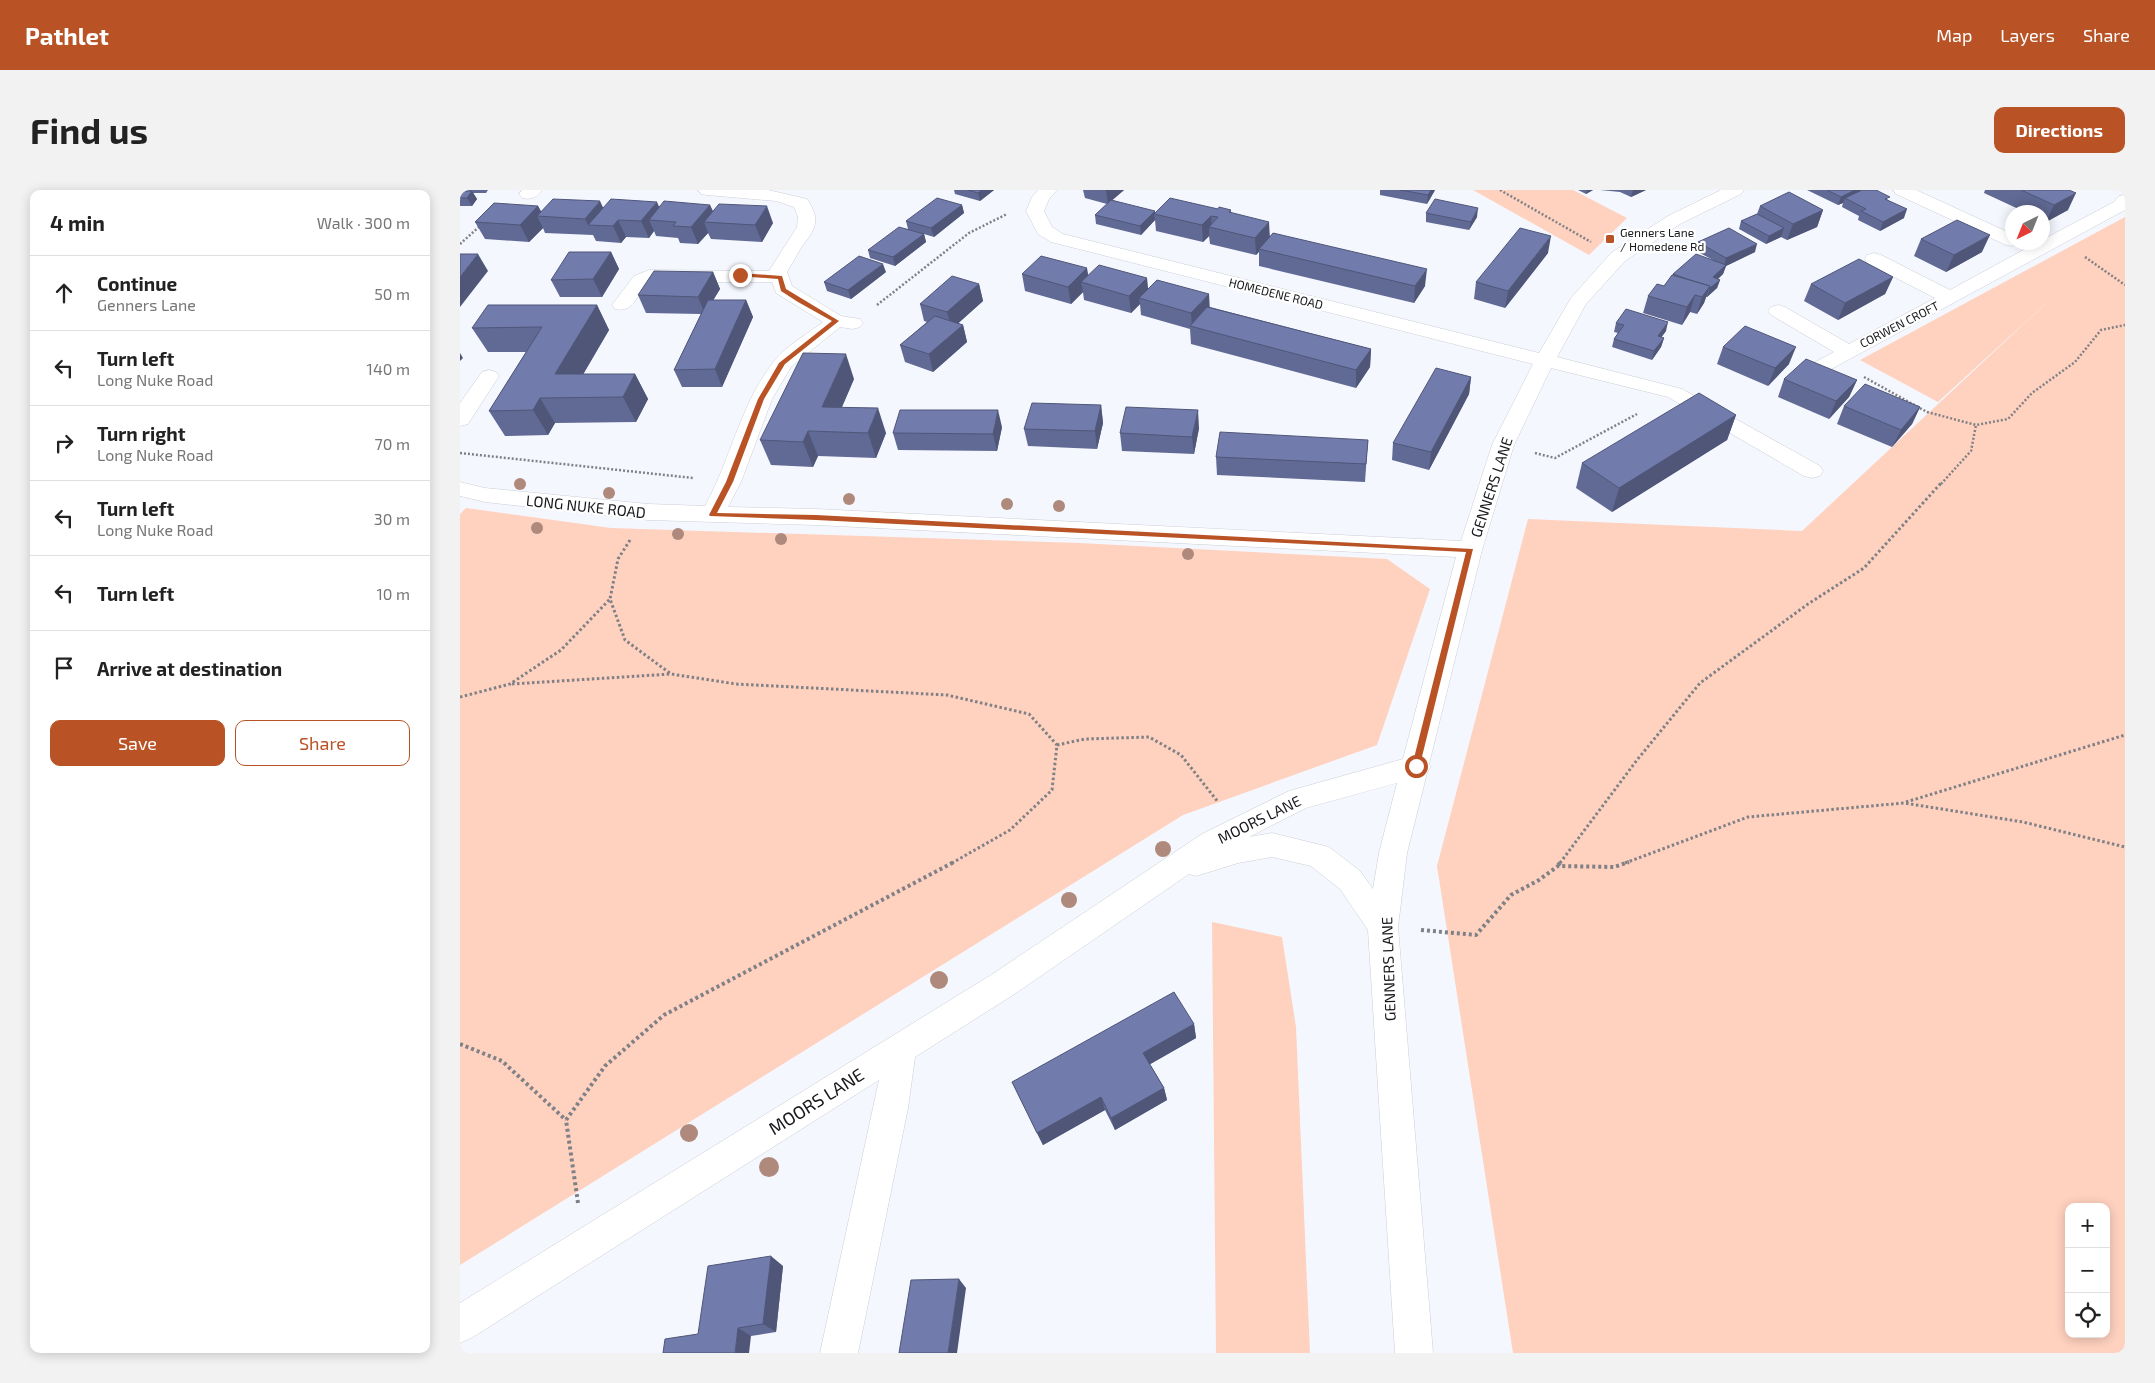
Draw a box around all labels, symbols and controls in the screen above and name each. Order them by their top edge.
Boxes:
text: Pathlet [25,21,109,50]
text: Map [1936,24,1972,46]
text: Layers [2000,24,2055,46]
text: Share [2083,24,2130,46]
button: Directions [1994,107,2125,153]
text: Find us [30,109,148,151]
north arrow [2005,205,2050,250]
text: 4 min [50,210,105,235]
text: Walk · 300 m [317,213,410,232]
place label: Genners Lane / Homedene Rd [1620,225,1704,253]
marker: Genners Lane / Homedene Rd [1604,233,1616,245]
route end [729,264,752,287]
text: Continue [97,272,177,295]
street label: HOMEDENE ROAD [1227,275,1325,311]
icon: ahead [50,279,78,307]
text: 50 m [374,284,410,303]
text: Genners Lane [97,295,196,314]
street label: CORWEN CROFT [1857,298,1941,350]
text: Turn left [97,347,174,370]
icon: left [50,354,78,382]
text: 140 m [367,359,410,378]
text: Long Nuke Road [97,370,213,389]
text: Turn right [97,422,185,445]
icon: right [50,429,78,457]
text: 70 m [375,434,410,453]
street label: GENNERS LANE [1466,435,1516,539]
text: Long Nuke Road [97,445,213,464]
street label: LONG NUKE ROAD [525,491,647,521]
text: Turn left [97,497,174,520]
icon: left [50,504,78,532]
text: 30 m [374,509,410,528]
text: Long Nuke Road [97,520,213,539]
icon: left [50,579,78,607]
text: Turn left [97,582,174,605]
text: 10 m [376,584,410,603]
icon: arrive [50,654,78,682]
text: Arrive at destination [97,657,282,680]
button: Save [50,720,225,766]
button: Share [235,720,410,766]
route start [1405,755,1428,778]
street label: MOORS LANE [1214,791,1304,847]
street label: GENNERS LANE [1377,917,1399,1021]
street label: MOORS LANE [764,1063,868,1139]
map controls [2065,1203,2110,1338]
button: + [2065,1203,2110,1248]
button: − [2065,1248,2110,1293]
button: locate [2065,1293,2110,1338]

